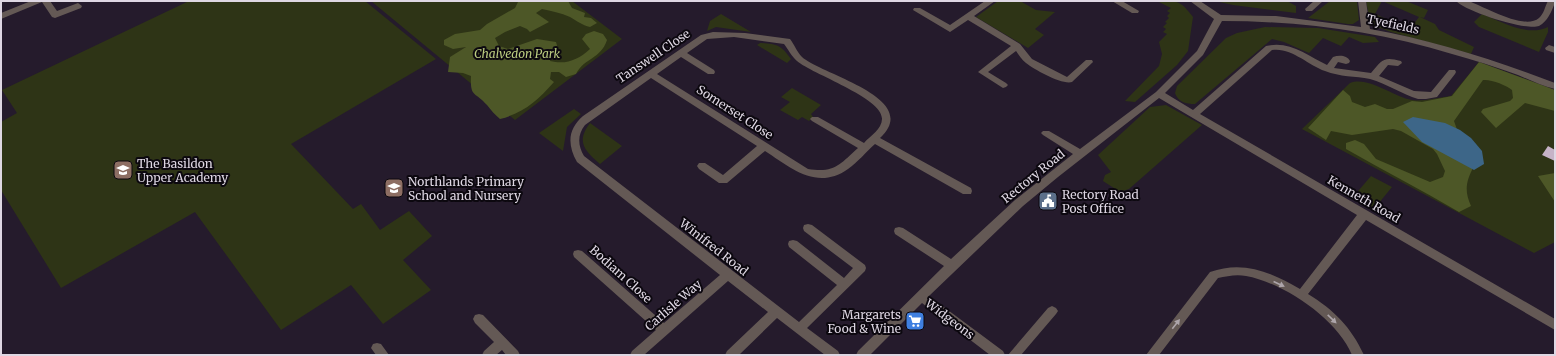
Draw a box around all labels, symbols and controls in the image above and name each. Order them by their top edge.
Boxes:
street label: Tyefields [1365,11,1421,37]
street label: Tanswell Close [613,26,693,86]
park label: Chalvedon Park [474,46,560,61]
street label: Somerset Close [694,82,776,142]
street label: Rectory Road [998,146,1068,206]
place label: The Basildon Upper Academy [137,156,228,185]
school or university icon: The Basildon Upper Academy [112,159,134,181]
street label: Kenneth Road [1325,172,1403,226]
place label: Northlands Primary School and Nursery [408,174,524,203]
school or university icon: Northlands Primary School and Nursery [383,177,405,199]
place label: Rectory Road Post Office [1062,187,1139,216]
public building icon: Rectory Road Post Office [1037,190,1059,212]
street label: Winifred Road [676,215,751,278]
street label: Bodiam Close [587,242,655,306]
street label: Carlisle Way [642,276,704,334]
one-way arrow [1273,281,1284,287]
street label: Widgeons [922,295,978,342]
place label: Margarets Food & Wine [827,307,901,336]
supermarket icon: Margarets Food & Wine [904,310,926,332]
one-way arrow [1327,315,1337,324]
one-way arrow [1171,319,1180,330]

